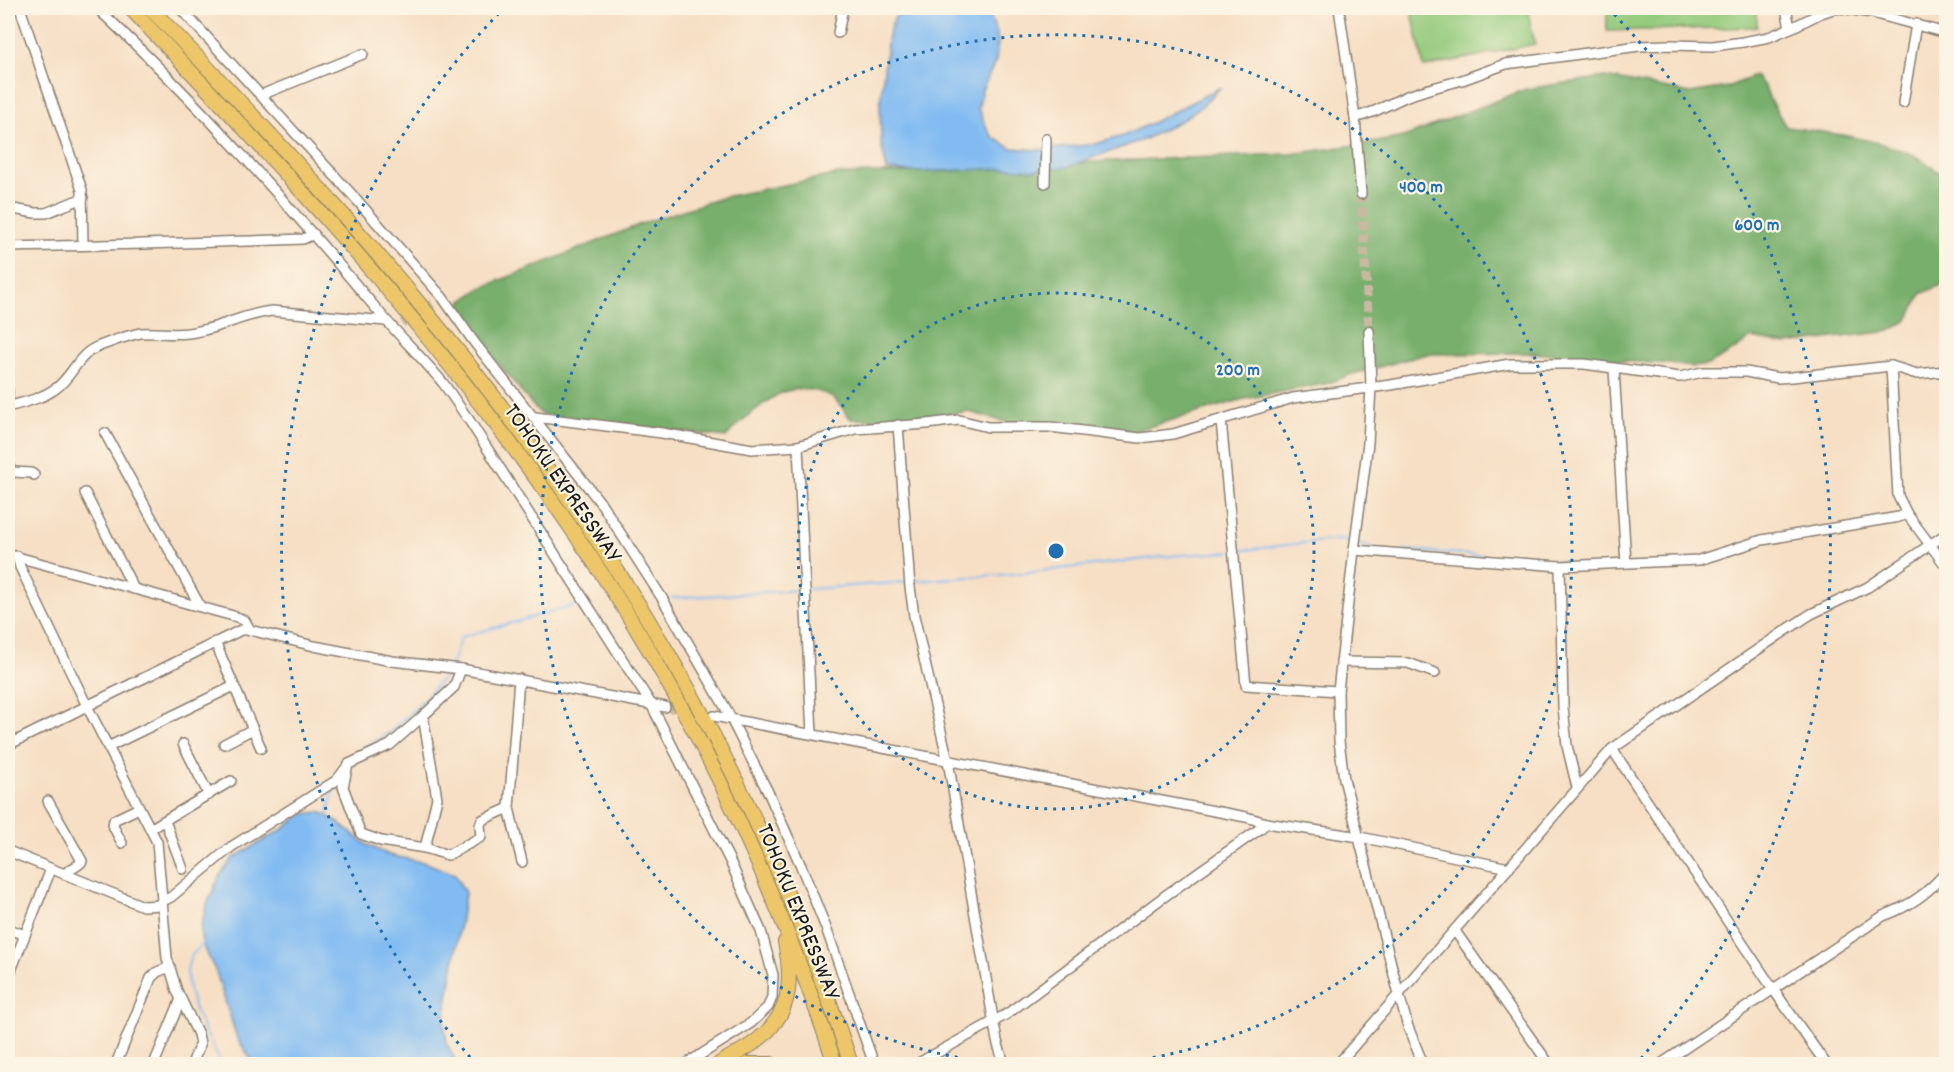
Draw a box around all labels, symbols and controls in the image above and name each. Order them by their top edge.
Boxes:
text: 400 m [1399,176,1443,201]
text: 600 m [1735,214,1779,239]
text: 200 m [1216,359,1260,384]
street label: TOHOKU EXPRESSWAY [494,397,630,571]
centre of rings [1046,541,1066,561]
street label: TOHOKU EXPRESSWAY [746,819,849,1006]

